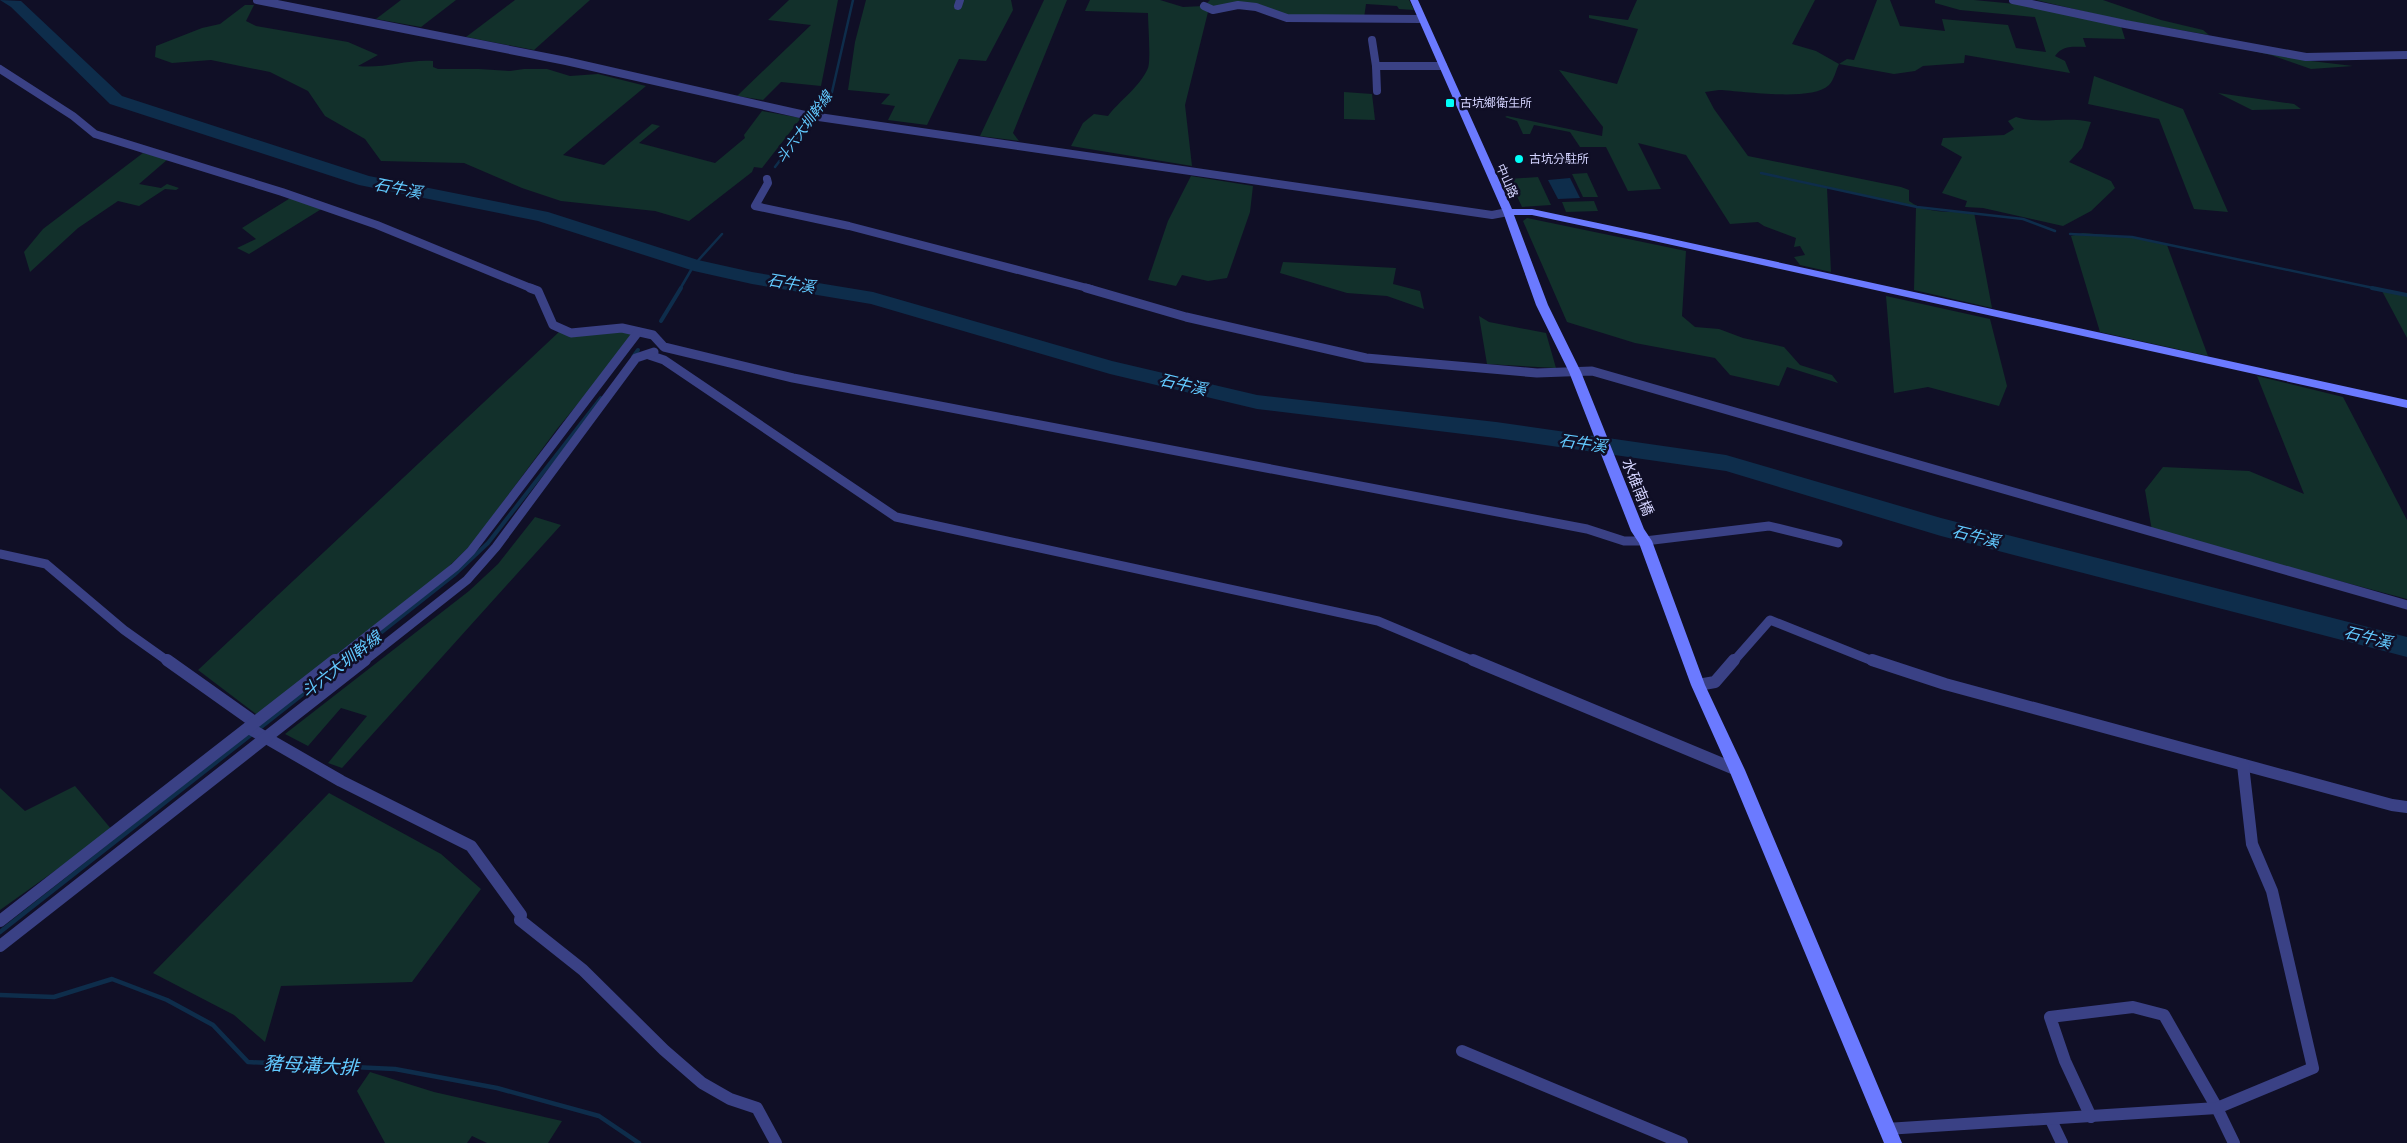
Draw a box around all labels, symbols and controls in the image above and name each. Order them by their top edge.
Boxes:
water label: 斗六大圳幹線 [773,87,836,166]
place label: 古坑鄉衛生所 [1460,96,1532,110]
marker: 古坑鄉衛生所 [1444,97,1456,109]
place label: 古坑分駐所 [1529,152,1589,166]
marker: 古坑分駐所 [1513,153,1525,165]
street label: 中山路 [1493,162,1521,200]
water label: 石牛溪 [373,175,425,202]
water label: 石牛溪 [766,270,818,296]
water label: 石牛溪 [1158,370,1210,399]
water label: 石牛溪 [1558,431,1610,456]
street label: 水碓南橋 [1619,456,1657,518]
water label: 石牛溪 [1951,521,2003,551]
water label: 石牛溪 [2343,622,2395,652]
water label: 斗六大圳幹線 [298,626,386,701]
water label: 豬母溝大排 [263,1052,362,1079]

